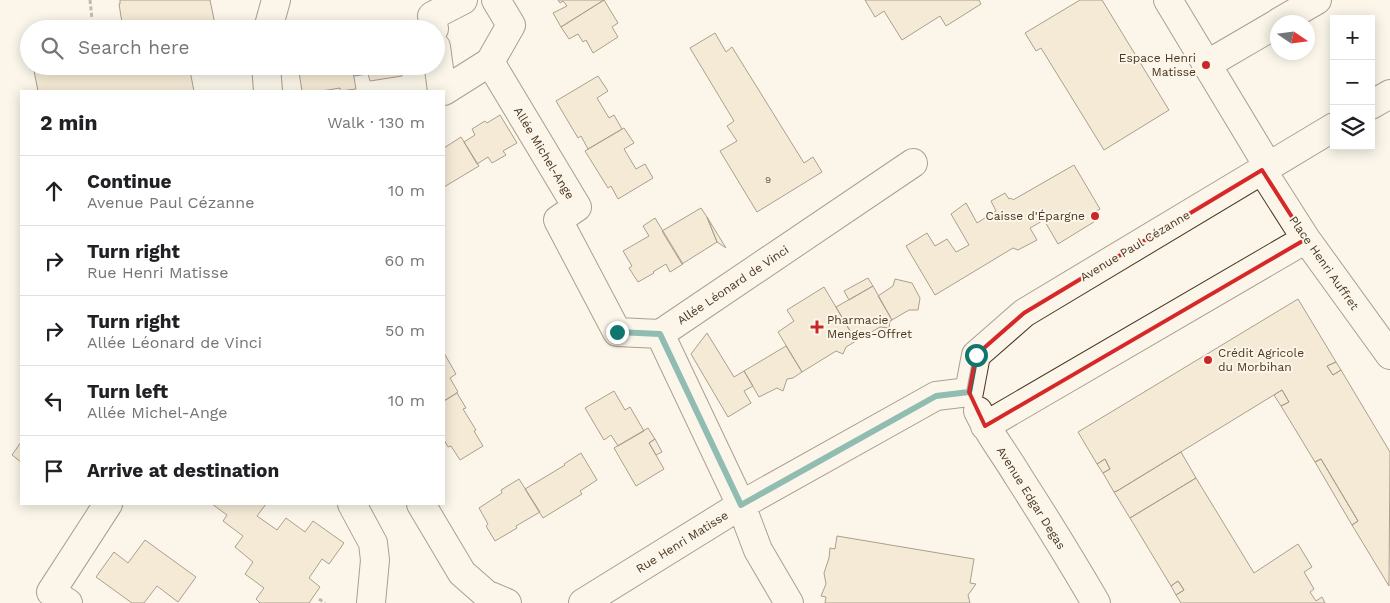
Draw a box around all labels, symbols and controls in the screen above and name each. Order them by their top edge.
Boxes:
north arrow [1270,15,1315,60]
map controls [1330,15,1375,150]
button: + [1330,15,1375,60]
search box [20,20,445,75]
icon: search [38,34,66,62]
text: Search here [78,36,189,59]
place label: Espace Henri Matisse [1119,51,1196,79]
marker: Espace Henri Matisse [1200,59,1212,71]
button: − [1330,60,1375,105]
street label: Allée Michel-Ange [511,104,577,202]
button: layers [1330,105,1375,150]
text: 2 min [40,110,97,135]
text: Walk · 130 m [327,113,425,132]
text: Continue [87,170,171,193]
house number: 9 [765,174,771,185]
icon: ahead [40,177,68,205]
text: 10 m [388,181,425,200]
text: Avenue Paul Cézanne [87,193,254,212]
street label: Avenue Paul Cézanne [1078,208,1192,284]
place label: Caisse d'Épargne [985,209,1085,223]
marker: Caisse d'Épargne [1089,210,1101,222]
street label: Place Henri Auffret [1286,213,1362,313]
text: Turn right [87,240,180,263]
street label: Allée Léonard de Vinci [675,242,791,328]
icon: right [40,247,68,275]
text: 60 m [385,251,425,270]
text: Rue Henri Matisse [87,263,228,282]
text: Turn right [87,310,180,333]
place label: Pharmacie Menges-Offret [827,313,912,341]
icon: right [40,317,68,345]
text: 50 m [385,321,425,340]
route end [606,321,629,344]
marker: Pharmacie Menges-Offret [811,321,823,333]
text: Allée Léonard de Vinci [87,333,262,352]
route start [965,344,988,367]
place label: Crédit Agricole du Morbihan [1218,346,1304,374]
marker: Crédit Agricole du Morbihan [1202,354,1214,366]
text: Turn left [87,380,168,403]
icon: left [40,387,68,415]
text: 10 m [388,391,425,410]
text: Allée Michel-Ange [87,403,228,422]
street label: Avenue Edgar Degas [994,444,1068,552]
icon: arrive [40,457,68,485]
text: Arrive at destination [87,459,279,482]
street label: Rue Henri Matisse [633,508,731,576]

